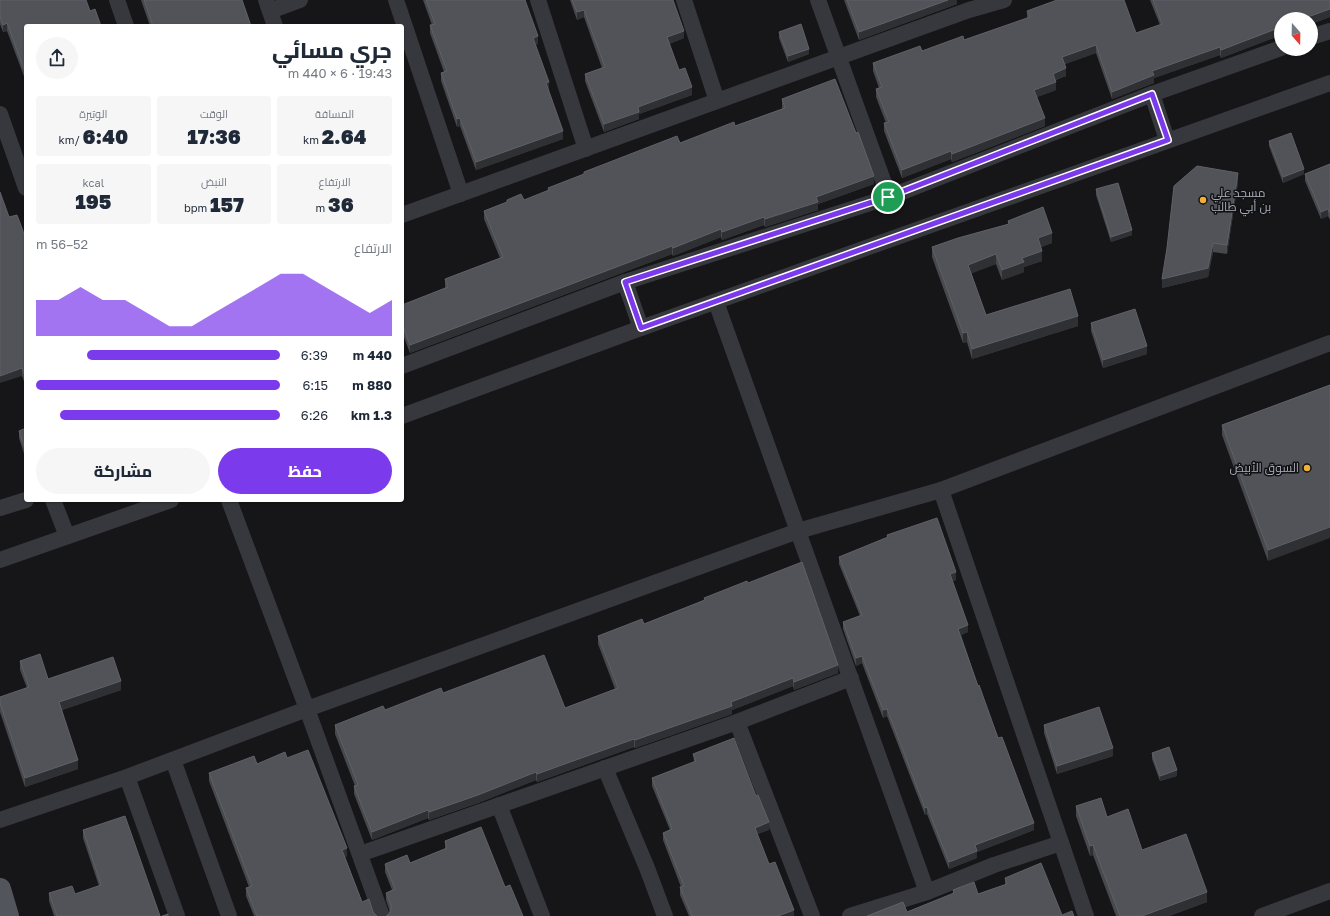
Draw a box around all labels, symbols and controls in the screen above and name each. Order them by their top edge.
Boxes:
north arrow [1274,12,1318,56]
map controls [1274,12,1318,56]
text: جري مسائي [272,36,392,63]
button: share [36,37,78,79]
text: 19:43 · 6 × 440 m [288,65,392,81]
text: الوتيرة [79,107,107,120]
text: الوقت [200,107,228,120]
text: المسافة [315,107,354,120]
text: 6:40 [83,124,128,148]
text: 17:36 [187,124,241,148]
text: 2.64 [322,124,366,148]
text: /km [59,133,83,146]
text: km [303,133,322,146]
text: النبض [201,175,227,188]
text: الارتفاع [319,175,351,188]
text: kcal [82,176,104,189]
pin [871,180,905,214]
place label: مسجد علي بن أبي طالب [1211,185,1271,217]
icon: arrive [877,186,899,208]
text: 195 [75,189,111,213]
text: 157 [210,192,244,216]
text: 36 [328,192,354,216]
marker: مسجد علي بن أبي طالب [1198,195,1208,205]
text: bpm [184,201,210,214]
text: m [316,201,328,214]
text: 52–56 m [36,236,88,252]
text: الارتفاع [354,240,392,256]
text: 6:39 [301,347,328,363]
text: 440 m [353,347,392,363]
text: 6:15 [302,377,328,393]
text: 880 m [352,377,392,393]
text: 6:26 [301,407,328,423]
text: 1.3 km [351,407,392,423]
button: مشاركة [36,448,210,494]
button: حفظ [218,448,392,494]
place label: السوق الأبيض [1229,460,1299,475]
marker: السوق الأبيض [1302,463,1312,473]

